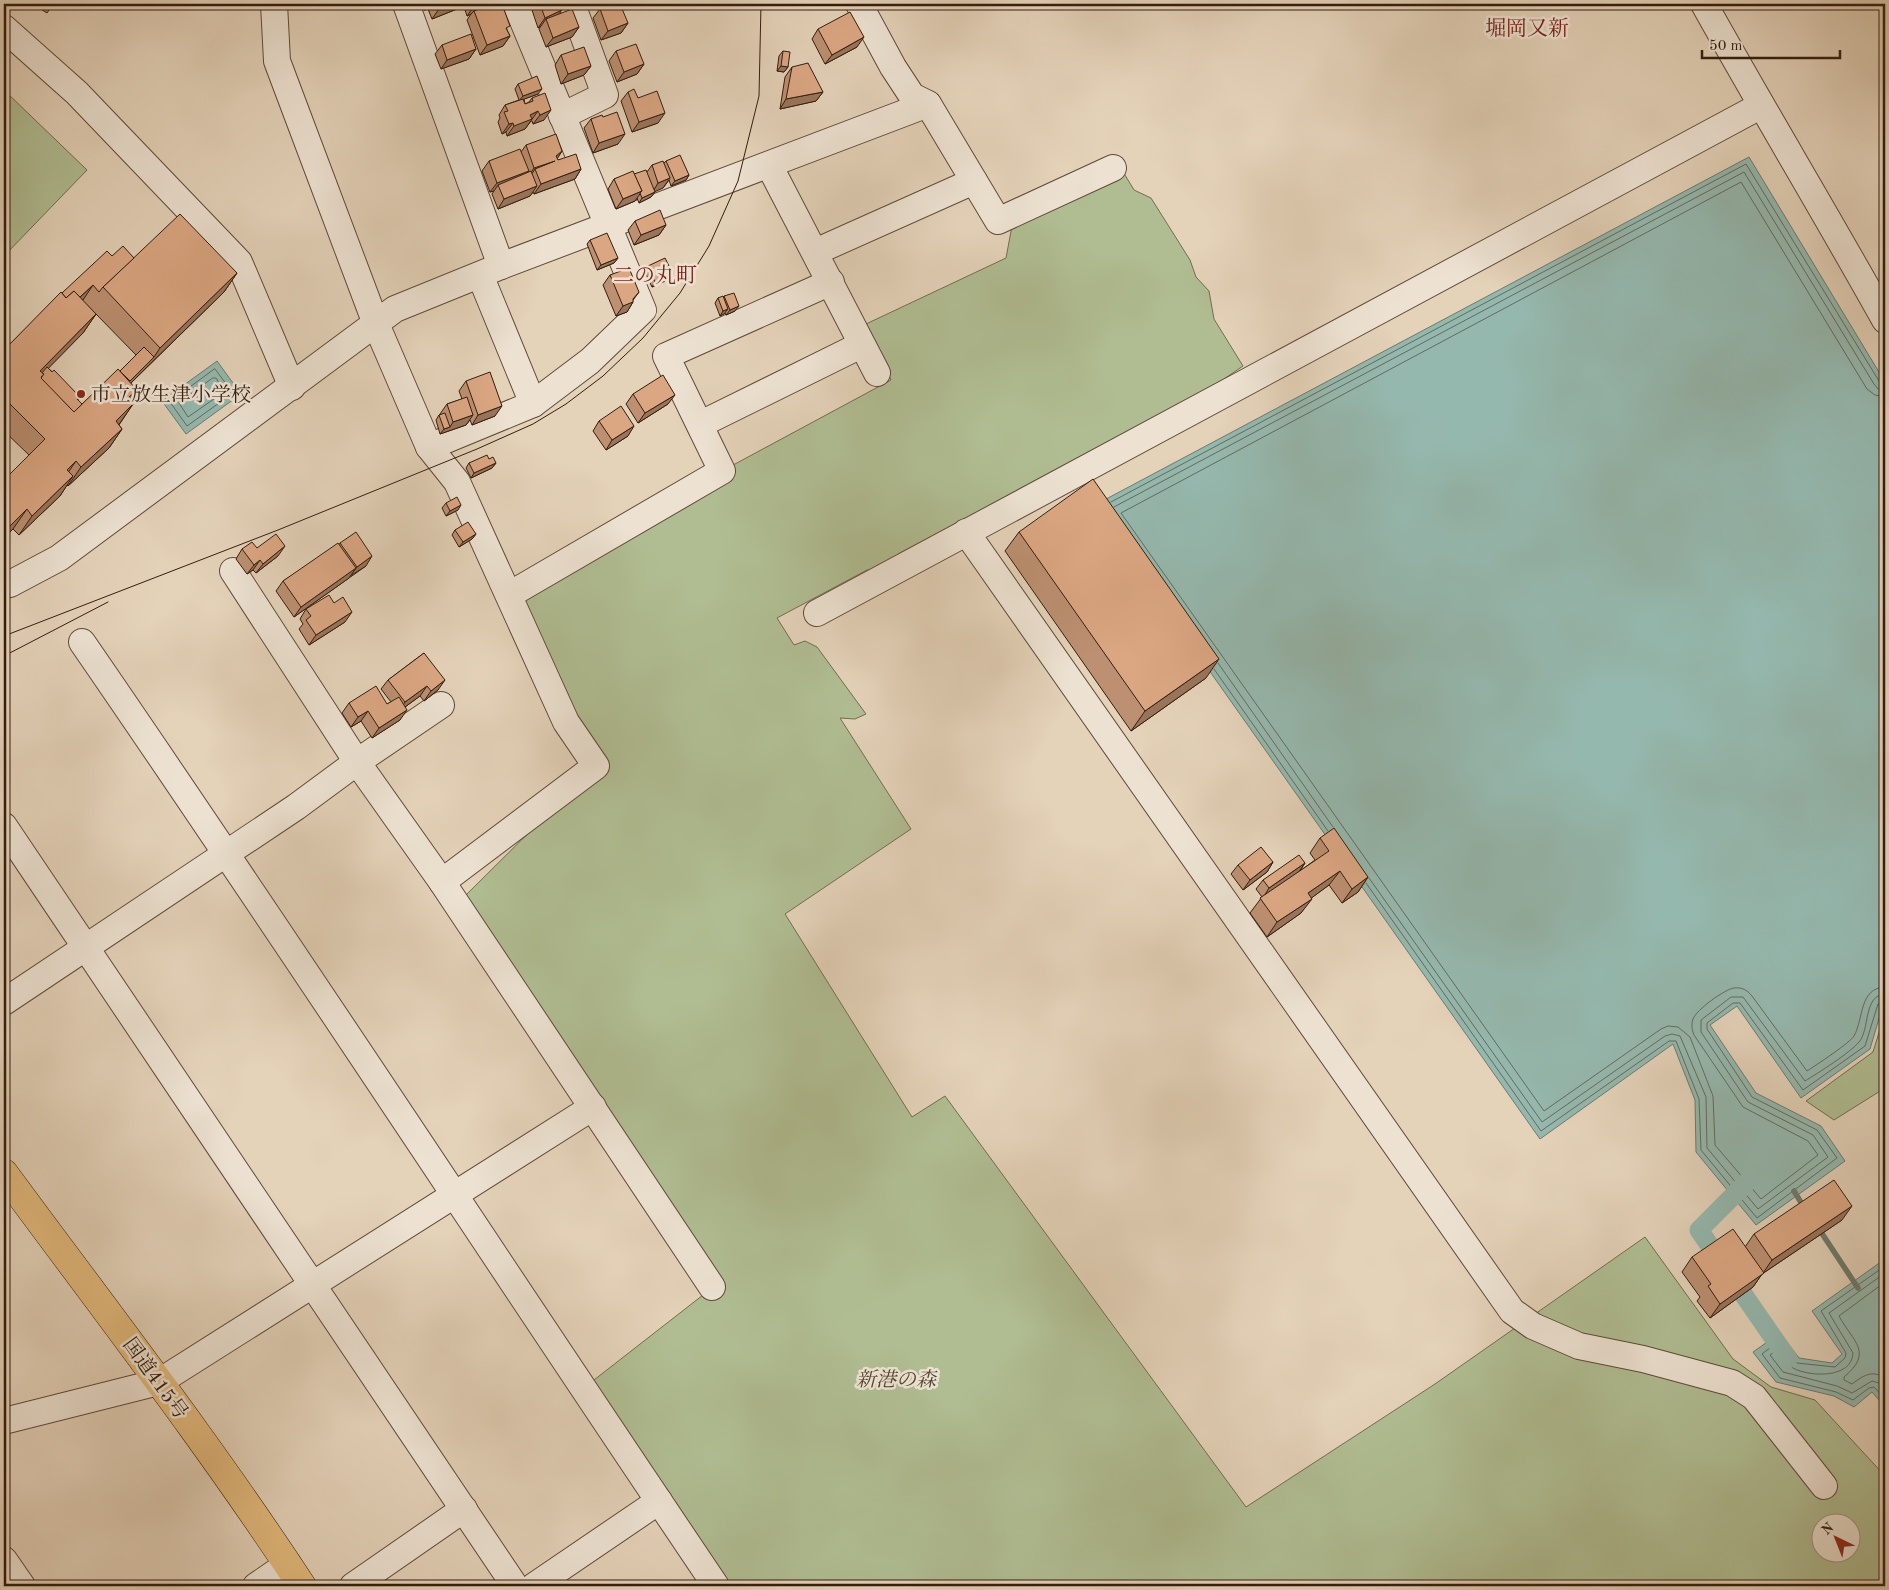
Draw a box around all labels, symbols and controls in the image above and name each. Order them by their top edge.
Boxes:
district label: 堀岡又新 [1485,17,1569,40]
scale bar [1702,28,1839,60]
text: 50 m [1709,39,1743,54]
district label: 二の丸町 [613,264,697,287]
place label: 市立放生津小学校 [91,384,251,406]
marker: 市立放生津小学校 [75,388,87,400]
street label: 国道415号 [118,1334,192,1423]
park label: 新港の森 [856,1369,938,1391]
north arrow [1812,1512,1862,1562]
text: N [1819,1520,1837,1538]

